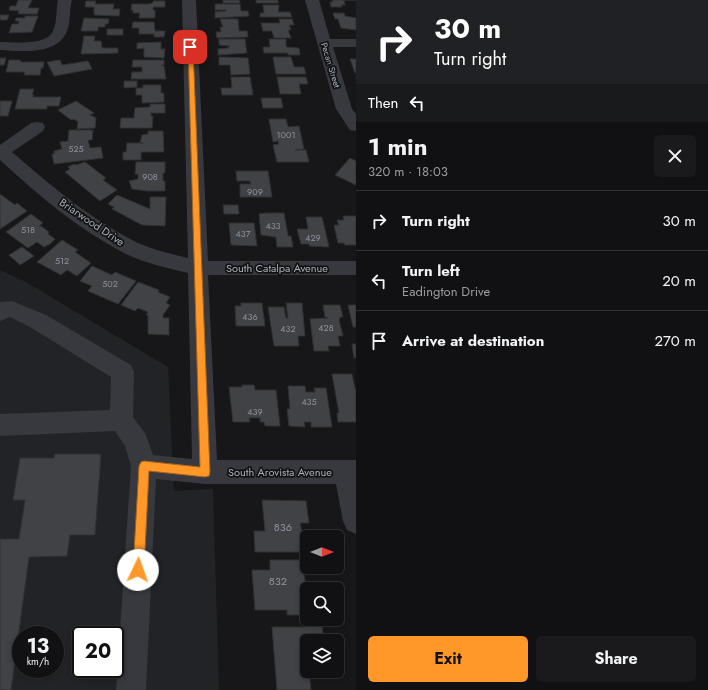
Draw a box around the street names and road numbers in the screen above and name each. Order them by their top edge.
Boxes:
street label: Pecan Street [318,41,344,90]
street label: Briarwood Drive [56,194,128,250]
street label: South Catalpa Avenue [226,260,328,276]
street label: South Arovista Avenue [228,464,332,480]

